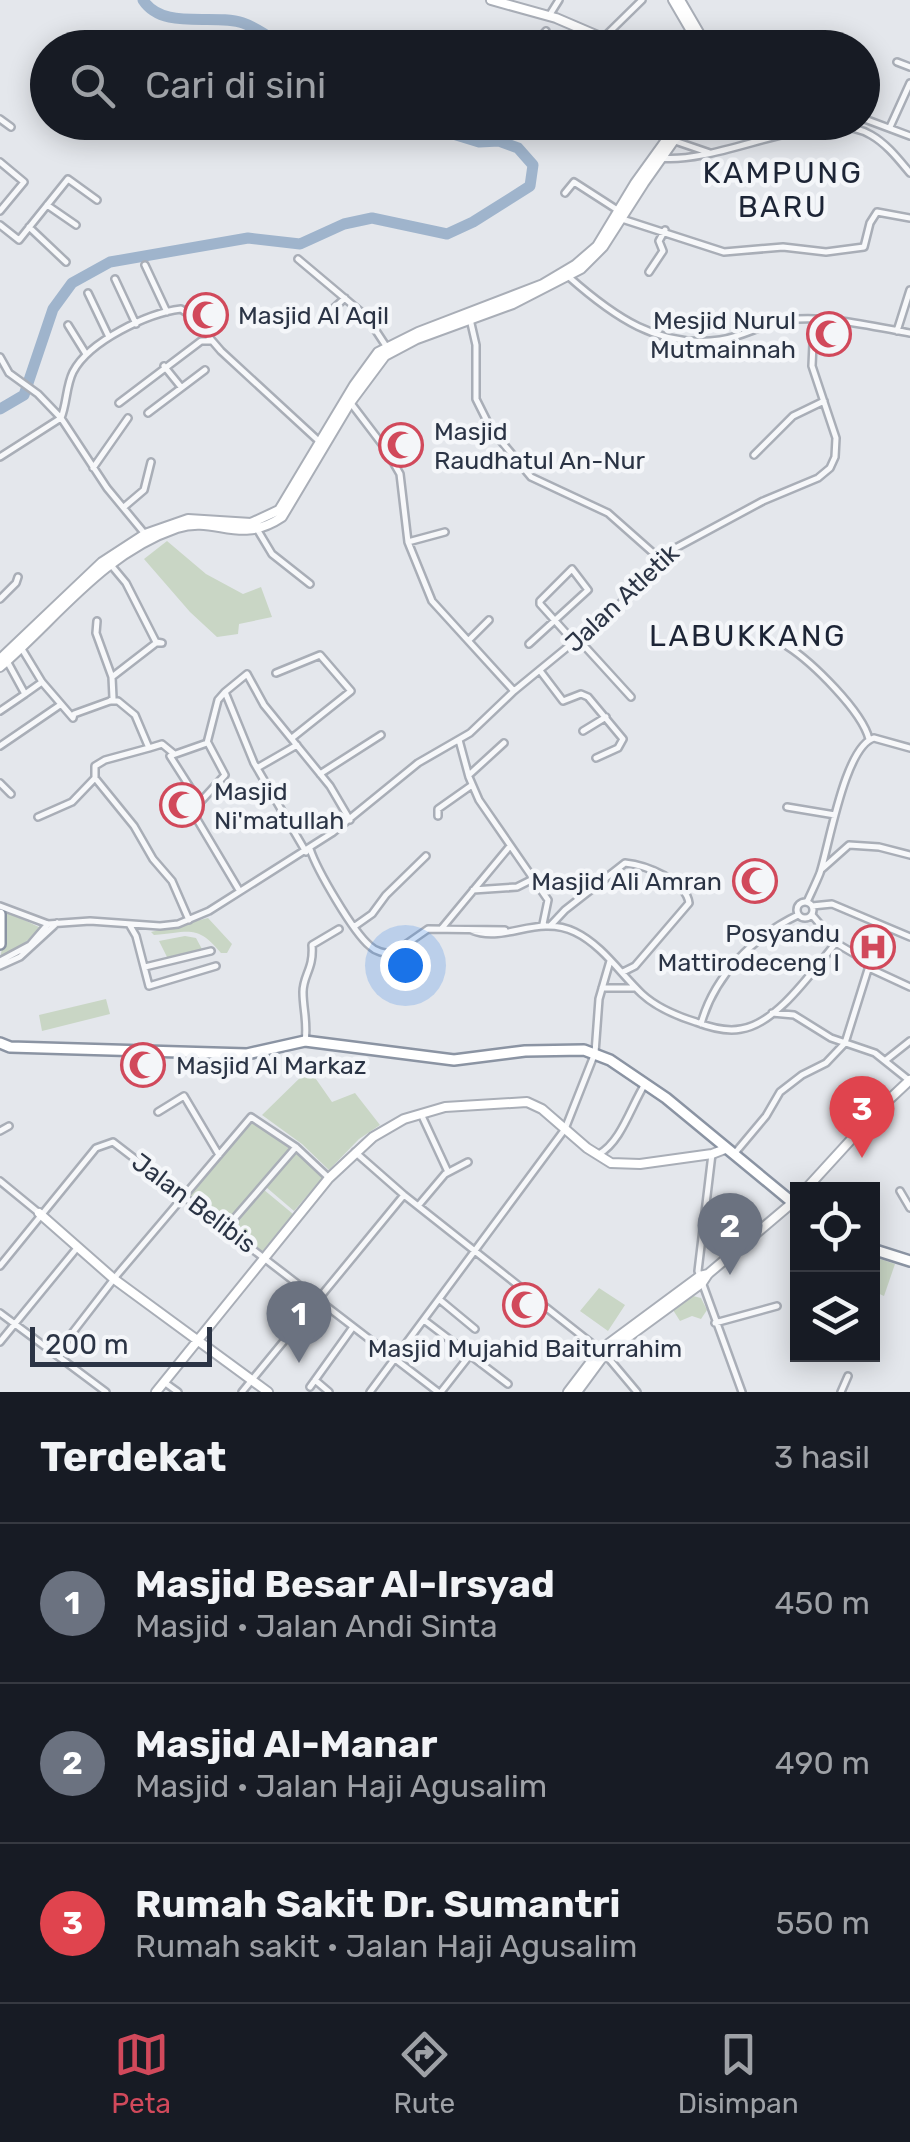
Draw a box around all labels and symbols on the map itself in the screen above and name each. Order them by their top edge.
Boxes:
district label: KAMPUNG BARU [702,155,864,225]
mosque icon: Masjid Al Aqil [183,292,229,338]
place label: Masjid Al Aqil [238,301,389,330]
place label: Mesjid Nurul Mutmainnah [650,306,796,364]
mosque icon: Mesjid Nurul Mutmainnah [806,311,852,357]
place label: Masjid Raudhatul An-Nur [434,417,646,475]
mosque icon: Masjid Raudhatul An-Nur [378,422,424,468]
street label: Jalan Atletik [559,538,685,658]
district label: LABUKKANG [649,618,847,654]
place label: Masjid Ni'matullah [214,777,345,835]
mosque icon: Masjid Ni'matullah [159,782,205,828]
mosque icon: Masjid Ali Amran [732,858,778,904]
place label: Masjid Ali Amran [531,867,722,896]
place label: Posyandu Mattirodeceng I [658,919,840,977]
hospital icon: Posyandu Mattirodeceng I [850,924,896,970]
your location [380,940,431,991]
mosque icon: Masjid Al Markaz [120,1042,166,1088]
place label: Masjid Al Markaz [176,1051,366,1080]
pin: 3 [830,1076,894,1158]
street label: Jalan Belibis [126,1147,262,1259]
pin: 2 [698,1192,762,1275]
pin: 1 [266,1280,332,1363]
mosque icon: Masjid Mujahid Baiturrahim [502,1282,548,1328]
scale bar [30,1322,212,1366]
place label: Masjid Mujahid Baiturrahim [368,1334,682,1363]

